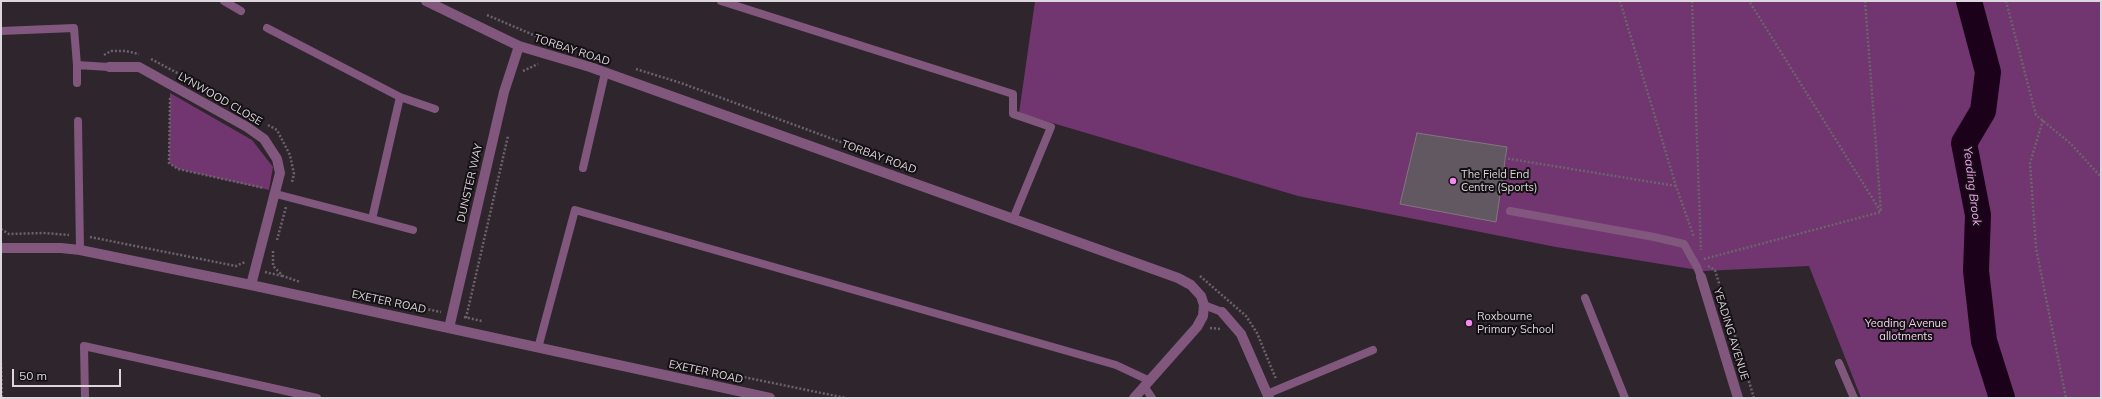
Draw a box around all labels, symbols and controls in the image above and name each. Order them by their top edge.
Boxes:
street label: TORBAY ROAD [532,32,612,68]
street label: LYNWOOD CLOSE [176,70,264,128]
street label: TORBAY ROAD [840,137,918,177]
street label: DUNSTER WAY [455,142,485,224]
water label: Yeading Brook [1960,145,1984,227]
place label: The Field End Centre (Sports) [1461,168,1538,194]
marker: The Field End Centre (Sports) [1448,176,1458,186]
street label: YEADING AVENUE [1711,286,1751,382]
street label: EXETER ROAD [351,288,427,316]
place label: Roxbourne Primary School [1477,310,1554,336]
park label: Yeading Avenue allotments [1865,317,1947,343]
marker: Roxbourne Primary School [1464,318,1474,328]
street label: EXETER ROAD [668,358,744,386]
scale bar [14,361,123,387]
text: 50 m [19,368,47,383]

